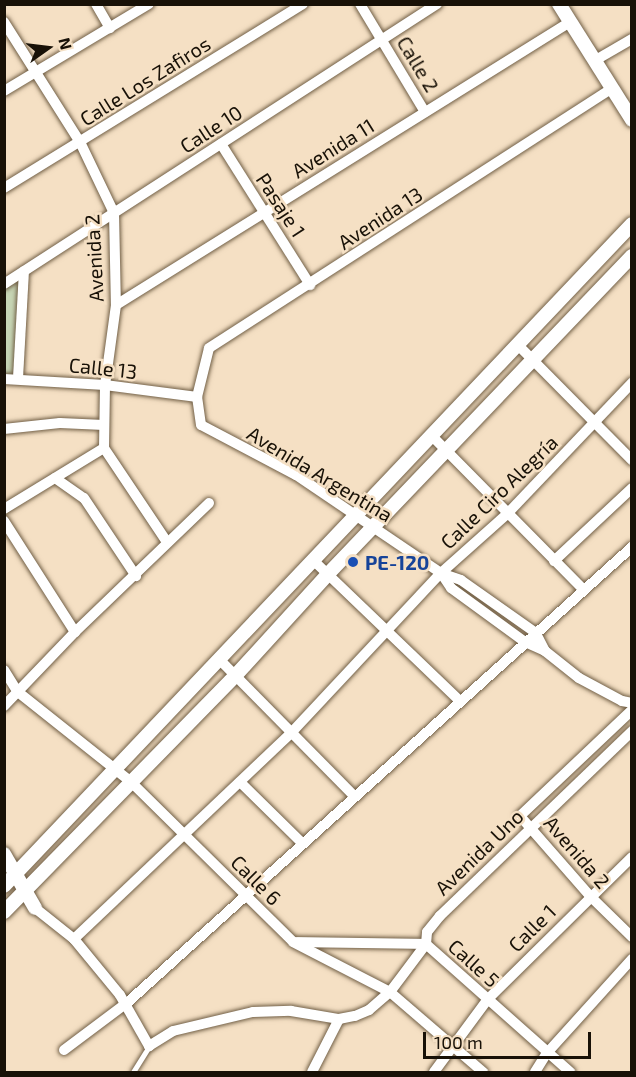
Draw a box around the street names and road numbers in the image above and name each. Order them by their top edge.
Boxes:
street label: Calle Los Zafiros [75,31,215,131]
street label: Calle 2 [392,32,444,96]
street label: Calle 10 [175,100,247,158]
street label: Avenida 11 [287,113,379,183]
street label: Pasaje 1 [251,168,311,242]
street label: Avenida 13 [333,182,427,254]
street label: Avenida 2 [80,213,108,303]
street label: Calle 13 [68,352,138,384]
street label: Avenida Argentina [243,421,397,527]
street label: Calle Ciro Alegría [435,430,563,554]
street label: Avenida Uno [430,804,528,900]
street label: Avenida 2 [539,811,615,893]
street label: Calle 6 [226,850,286,910]
street label: Calle 1 [503,899,561,957]
street label: Calle 5 [444,934,504,992]

